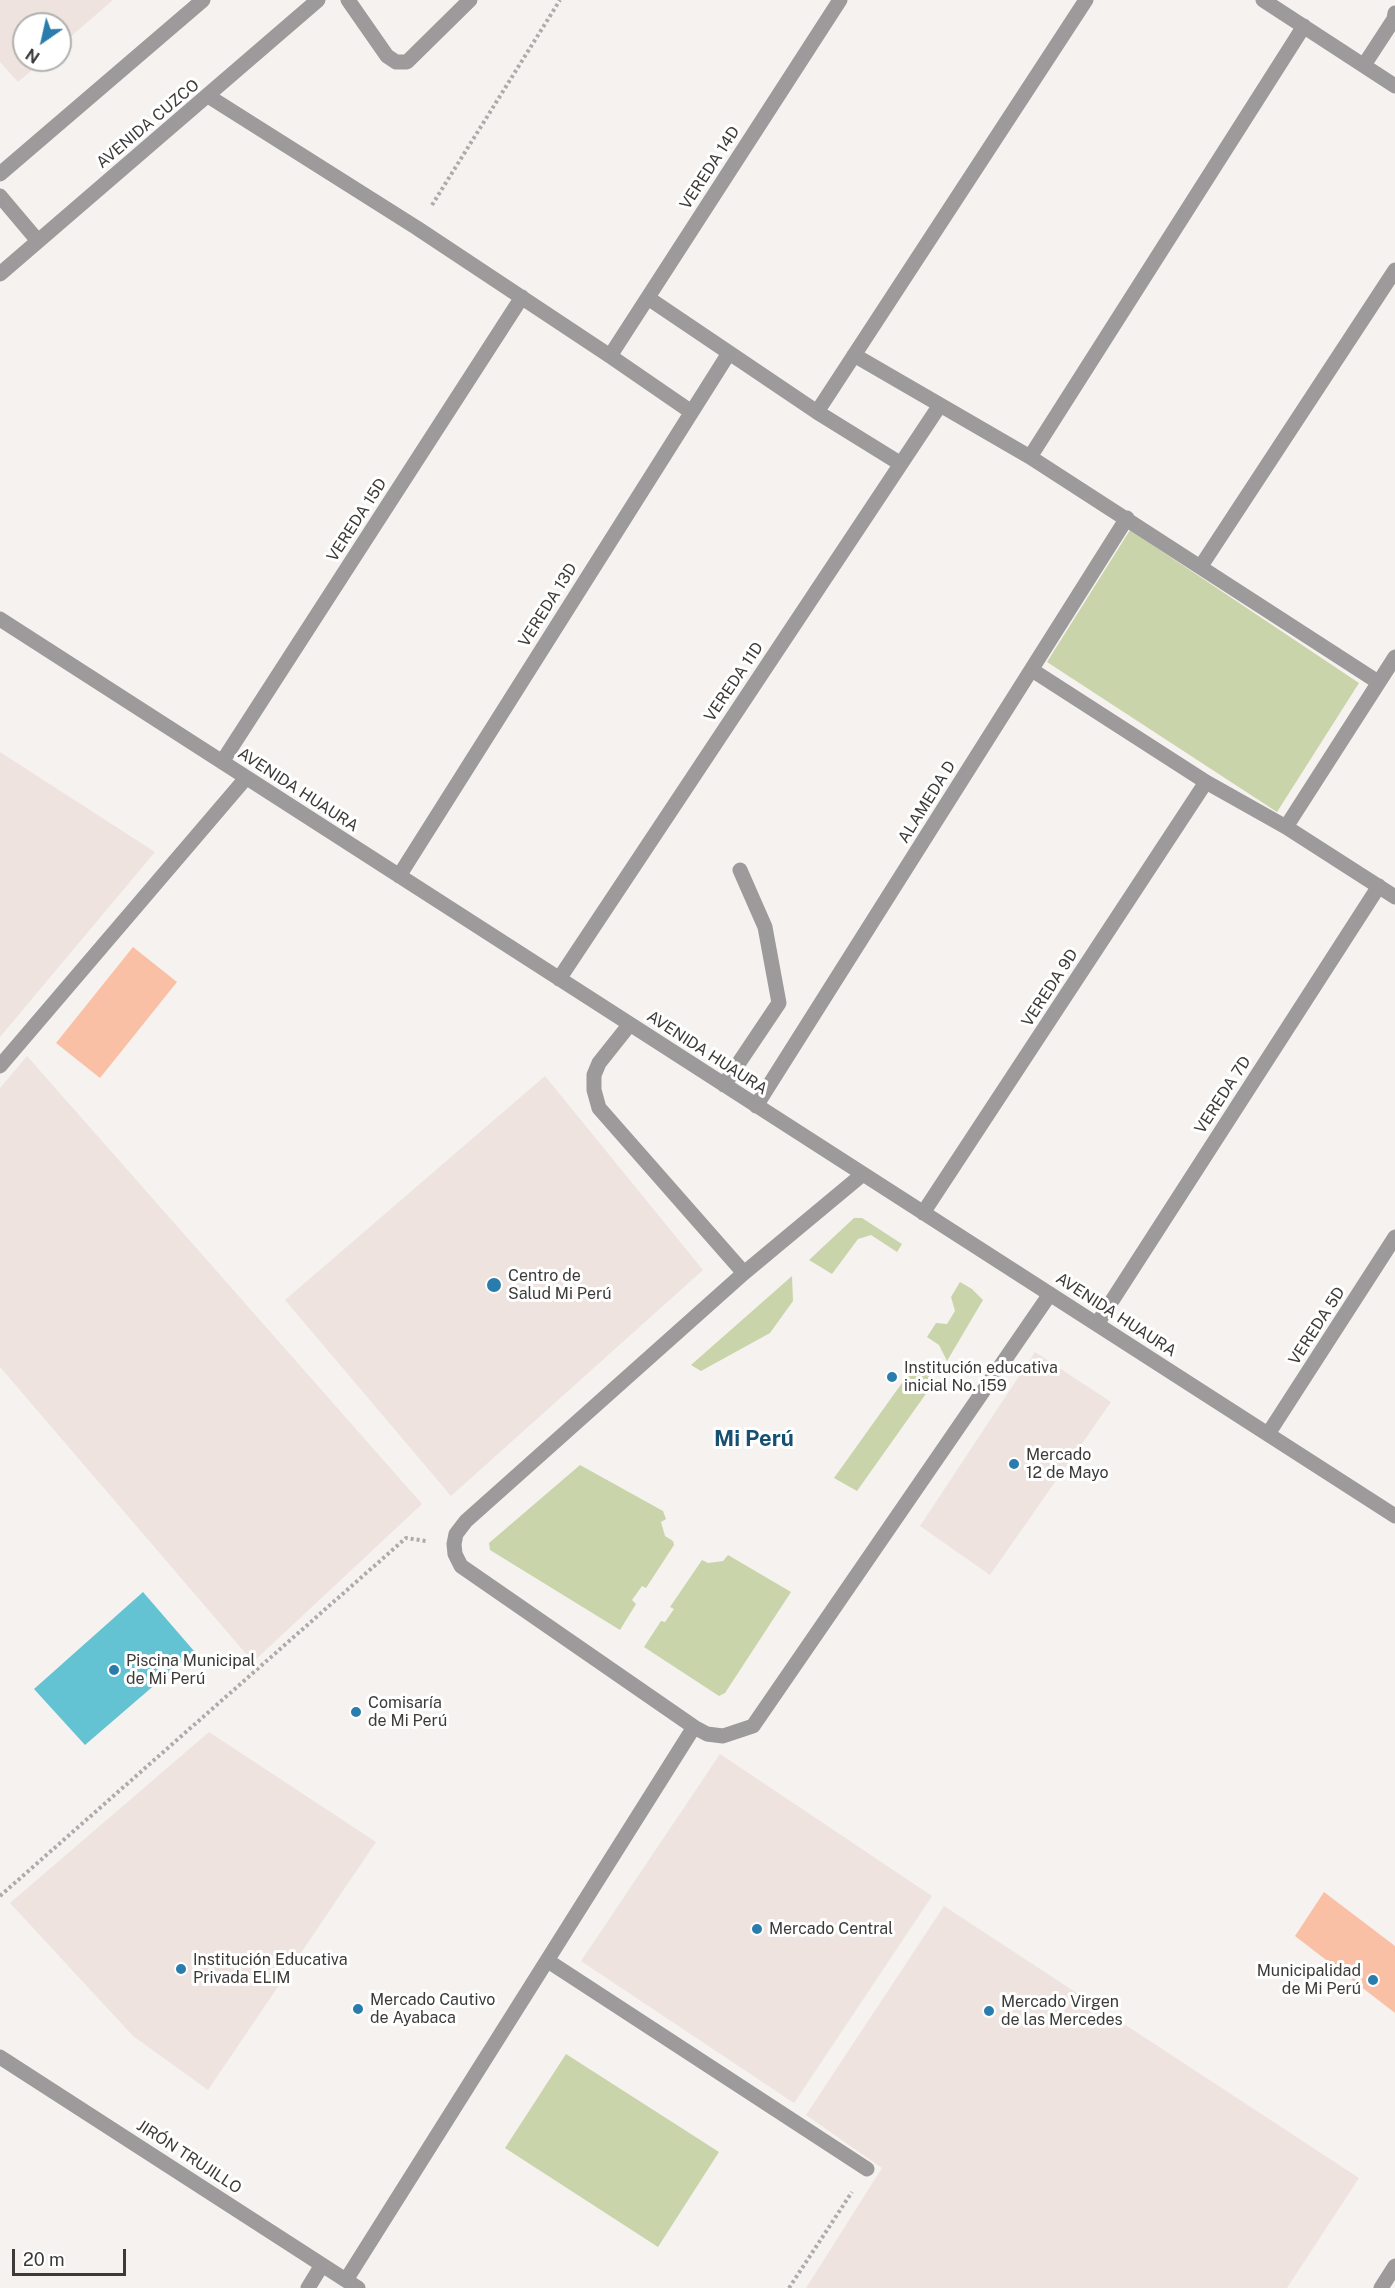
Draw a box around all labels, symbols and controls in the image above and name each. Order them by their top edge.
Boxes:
north arrow [12,12,72,72]
text: N [22,44,43,67]
street label: AVENIDA CUZCO [93,75,203,173]
street label: VEREDA 14D [676,123,744,213]
street label: VEREDA 15D [323,475,391,565]
street label: VEREDA 13D [515,560,581,650]
street label: VEREDA 11D [700,639,768,725]
street label: AVENIDA HUAURA [234,744,362,836]
street label: ALAMEDA D [894,757,960,847]
street label: VEREDA 9D [1018,946,1082,1030]
street label: AVENIDA HUAURA [643,1007,771,1099]
street label: VEREDA 7D [1191,1053,1255,1137]
place label: Centro de Salud Mi Perú [508,1266,611,1304]
street label: AVENIDA HUAURA [1052,1269,1180,1361]
marker: Centro de Salud Mi Perú [485,1276,503,1294]
street label: VEREDA 5D [1285,1283,1349,1369]
place label: Institución educativa inicial No. 159 [904,1358,1058,1396]
marker: Institución educativa inicial No. 159 [885,1370,899,1384]
district label: Mi Perú [714,1426,794,1452]
place label: Mercado 12 de Mayo [1026,1445,1109,1483]
marker: Mercado 12 de Mayo [1007,1457,1021,1471]
place label: Piscina Municipal de Mi Perú [126,1651,255,1689]
marker: Piscina Municipal de Mi Perú [107,1663,121,1677]
place label: Comisaría de Mi Perú [368,1693,447,1731]
marker: Comisaría de Mi Perú [349,1705,363,1719]
place label: Mercado Central [769,1919,893,1939]
marker: Mercado Central [750,1922,764,1936]
place label: Institución Educativa Privada ELIM [193,1950,348,1988]
place label: Municipalidad de Mi Perú [1257,1961,1361,1999]
marker: Institución Educativa Privada ELIM [174,1962,188,1976]
marker: Municipalidad de Mi Perú [1366,1973,1380,1987]
place label: Mercado Cautivo de Ayabaca [370,1990,495,2028]
place label: Mercado Virgen de las Mercedes [1001,1992,1123,2030]
marker: Mercado Cautivo de Ayabaca [351,2002,365,2016]
marker: Mercado Virgen de las Mercedes [982,2004,996,2018]
street label: JIRÓN TRUJILLO [133,2116,245,2198]
scale bar [15,2237,129,2275]
text: 20 m [23,2249,65,2270]

